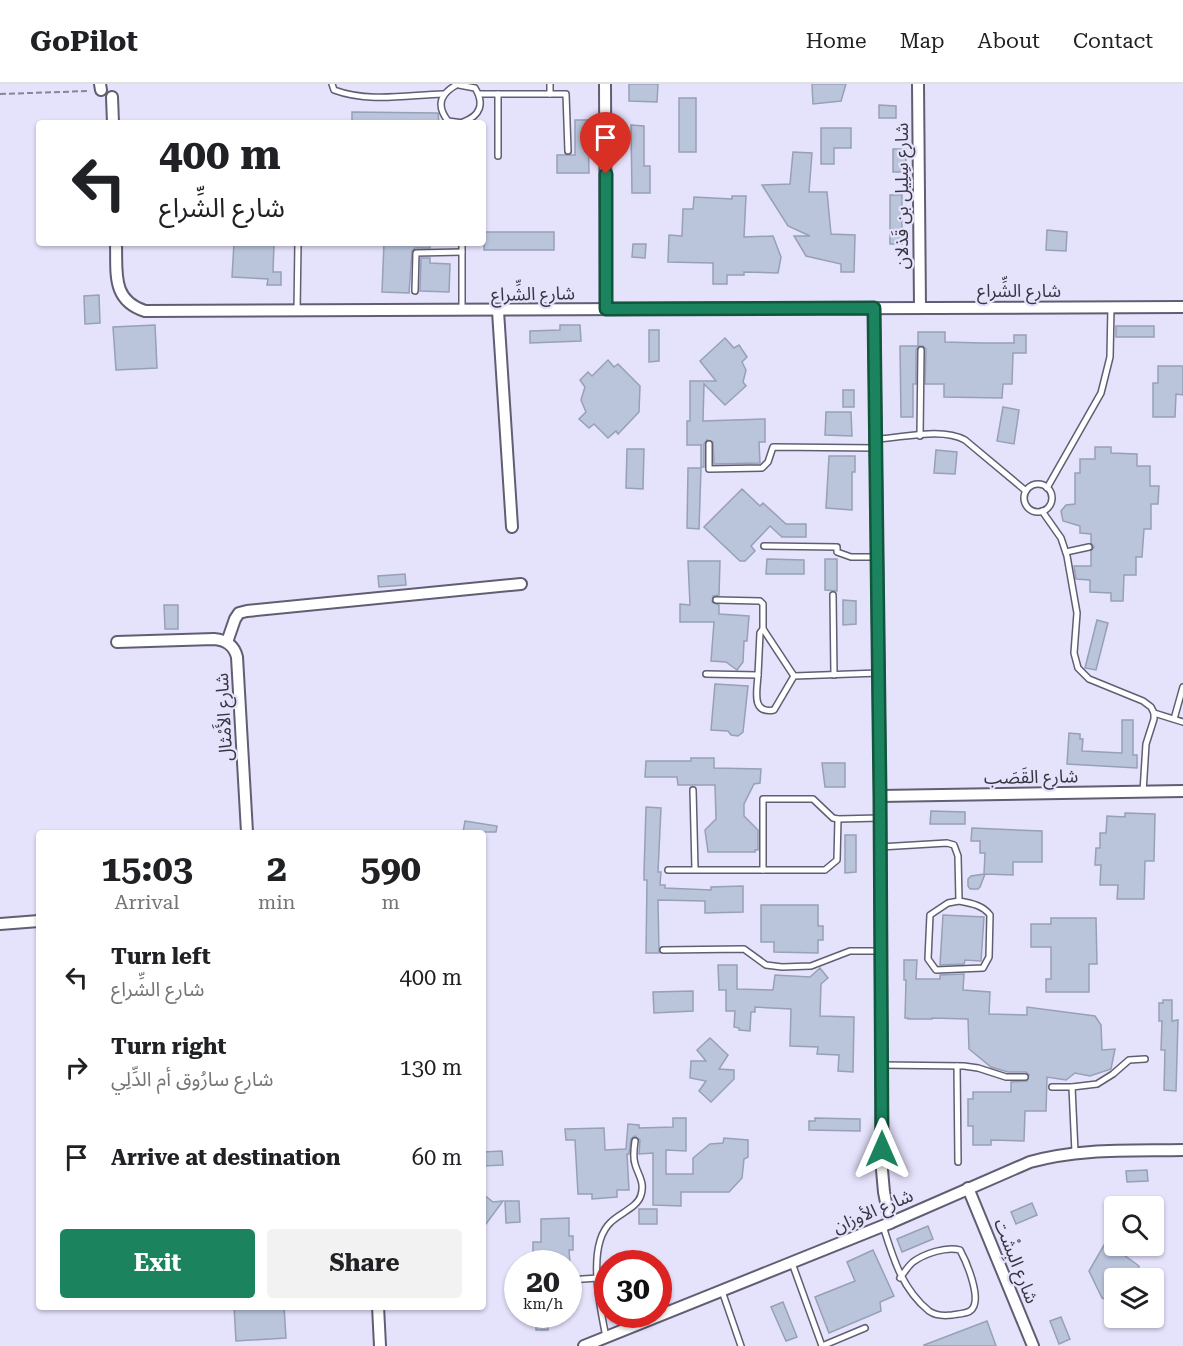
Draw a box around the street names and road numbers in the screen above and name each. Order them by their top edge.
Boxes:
street label: شارع سِلِيل بن قَذلان [890,123,916,269]
street label: شارع الشِّراع [977,275,1061,305]
street label: شارع الشِّراع [491,278,575,309]
street label: شارع الأَمْثال [208,672,240,762]
street label: شارع القَصَب [984,765,1078,792]
street label: شارع الأوزان [829,1184,918,1241]
street label: شارع البِشْت [986,1215,1043,1308]

